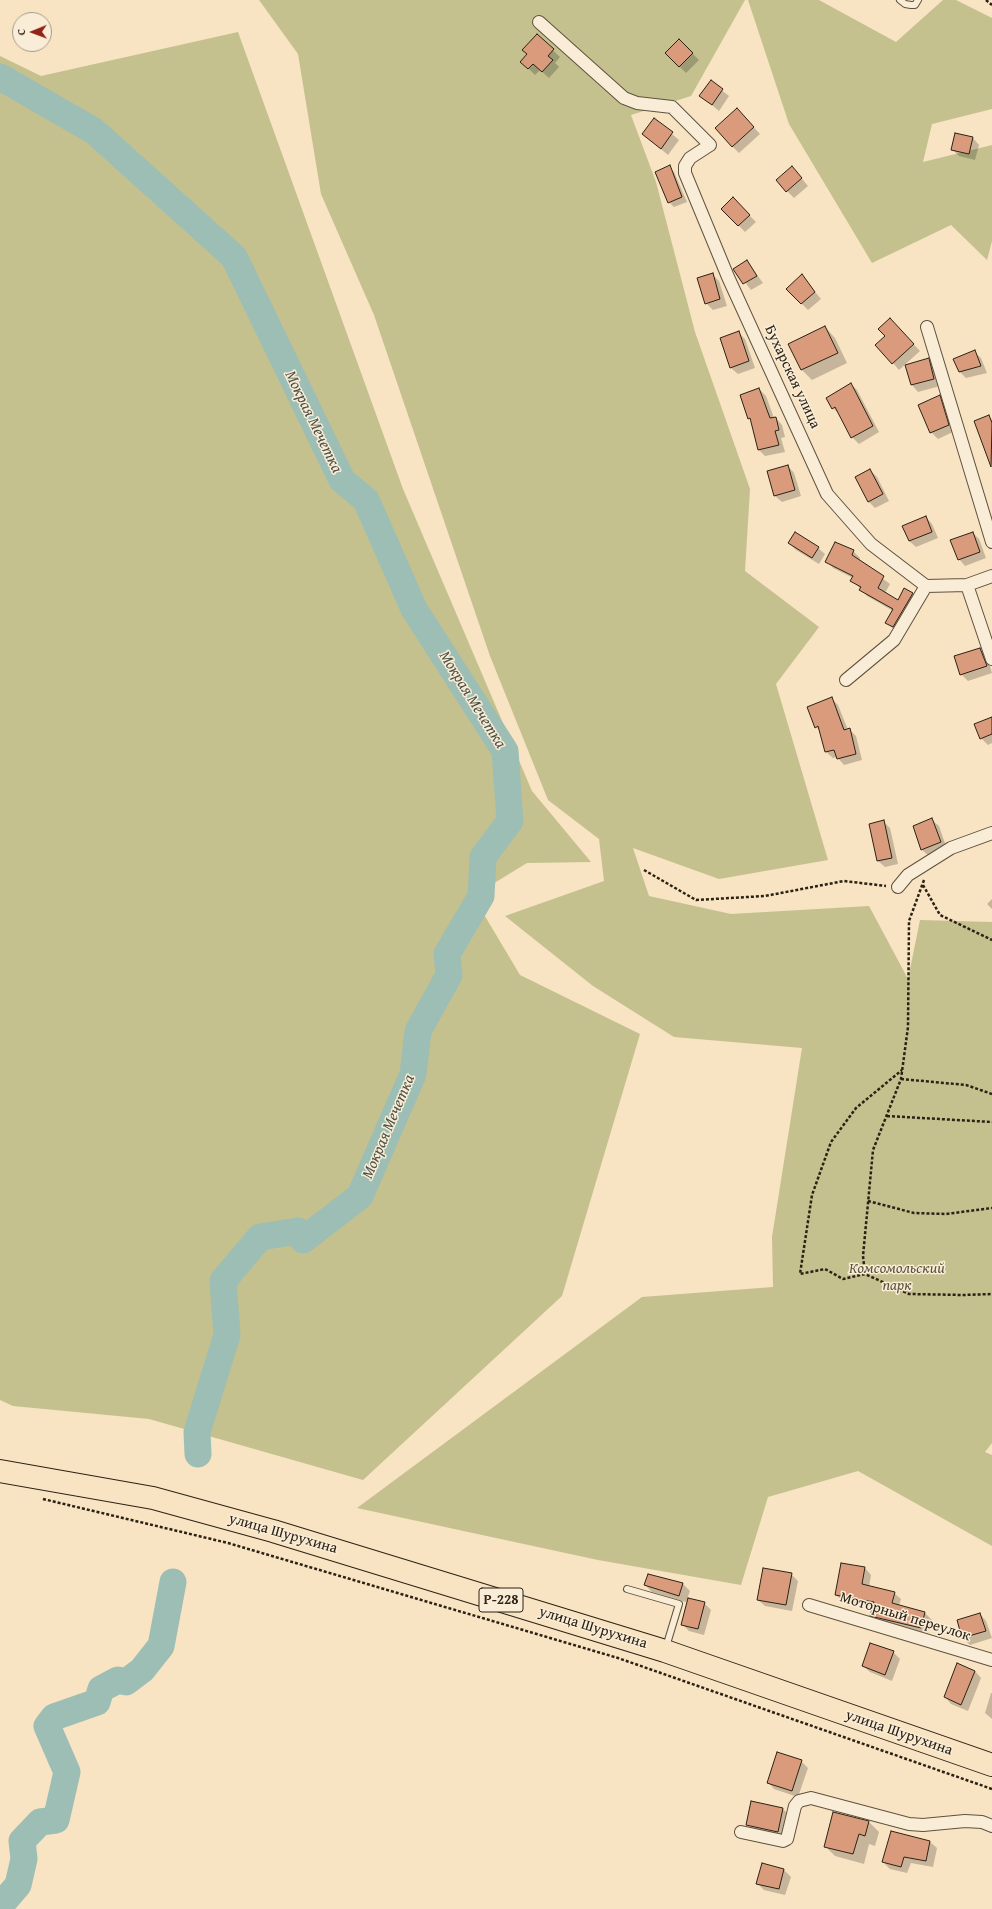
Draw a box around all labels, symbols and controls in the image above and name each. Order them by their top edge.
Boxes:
north arrow [12,12,52,52]
text: С [13,29,29,35]
street label: Бухарская улица [760,322,824,432]
water label: Мокрая Мечетка [280,368,346,476]
water label: Мокрая Мечетка [434,648,510,752]
water label: Мокрая Мечетка [358,1072,420,1182]
park label: Комсомольский парк [849,1260,945,1295]
street label: улица Шурухина [227,1510,339,1558]
road number: Р-228 [479,1588,523,1612]
street label: Моторный переулок [837,1589,973,1645]
street label: улица Шурухина [537,1603,649,1653]
street label: улица Шурухина [843,1706,955,1760]

